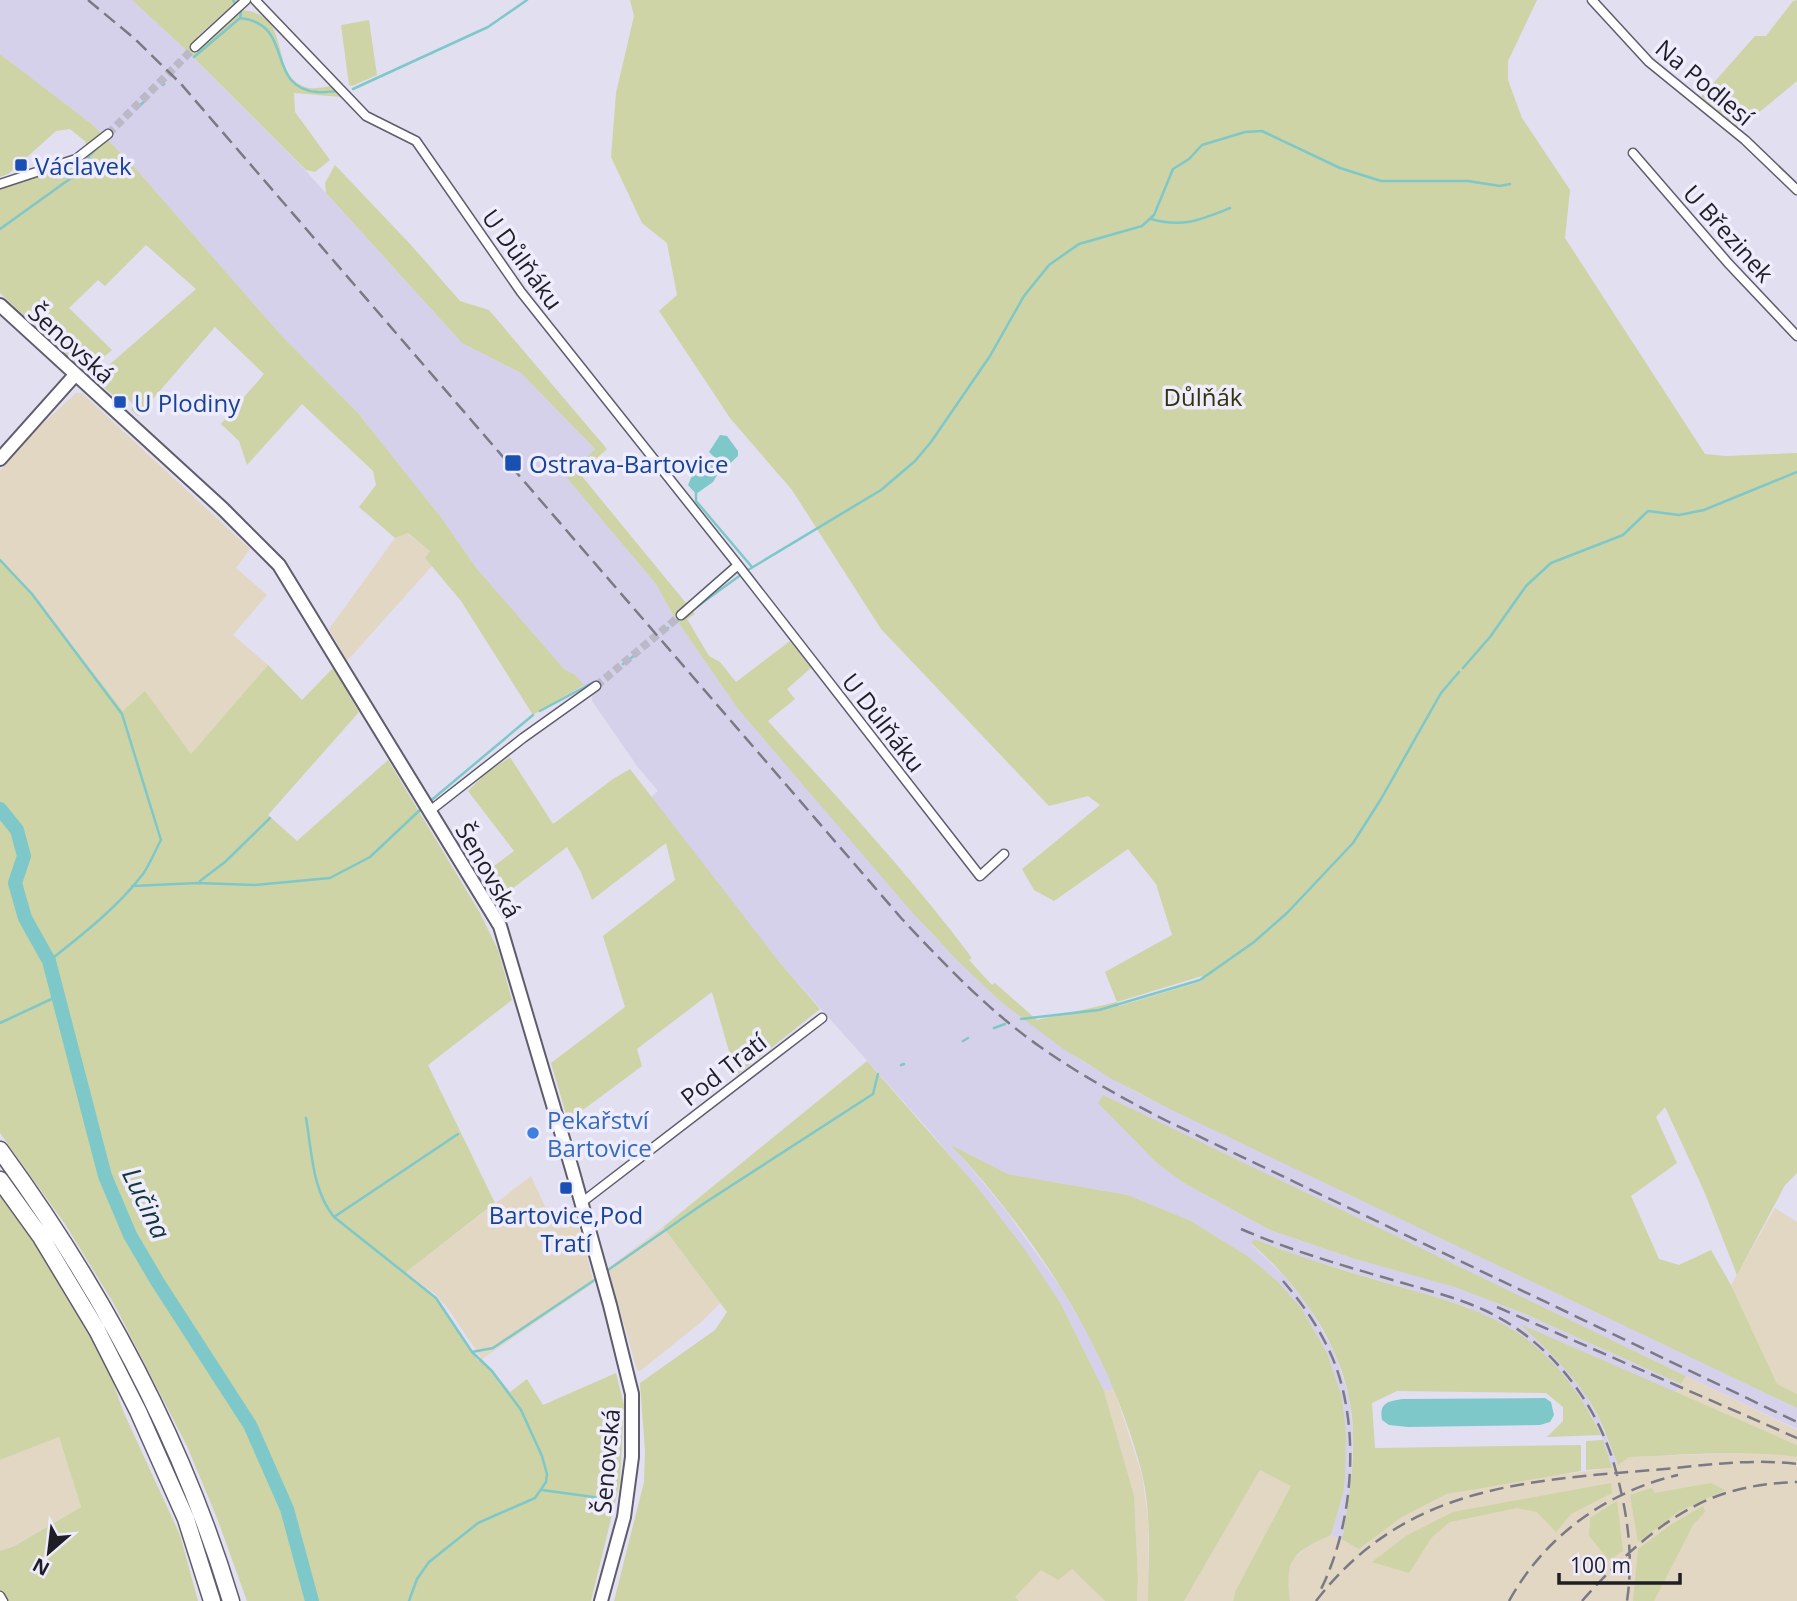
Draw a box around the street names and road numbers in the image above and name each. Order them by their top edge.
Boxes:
street label: Na Podlesí [1649,31,1762,133]
street label: U Březinek [1676,177,1782,289]
street label: U Důlňáku [475,202,571,316]
street label: Šenovská [22,296,122,390]
street label: U Důlňáku [835,666,933,778]
street label: Šenovská [448,816,530,924]
street label: Pod Tratí [673,1024,774,1113]
street label: Šenovská [585,1407,627,1515]

